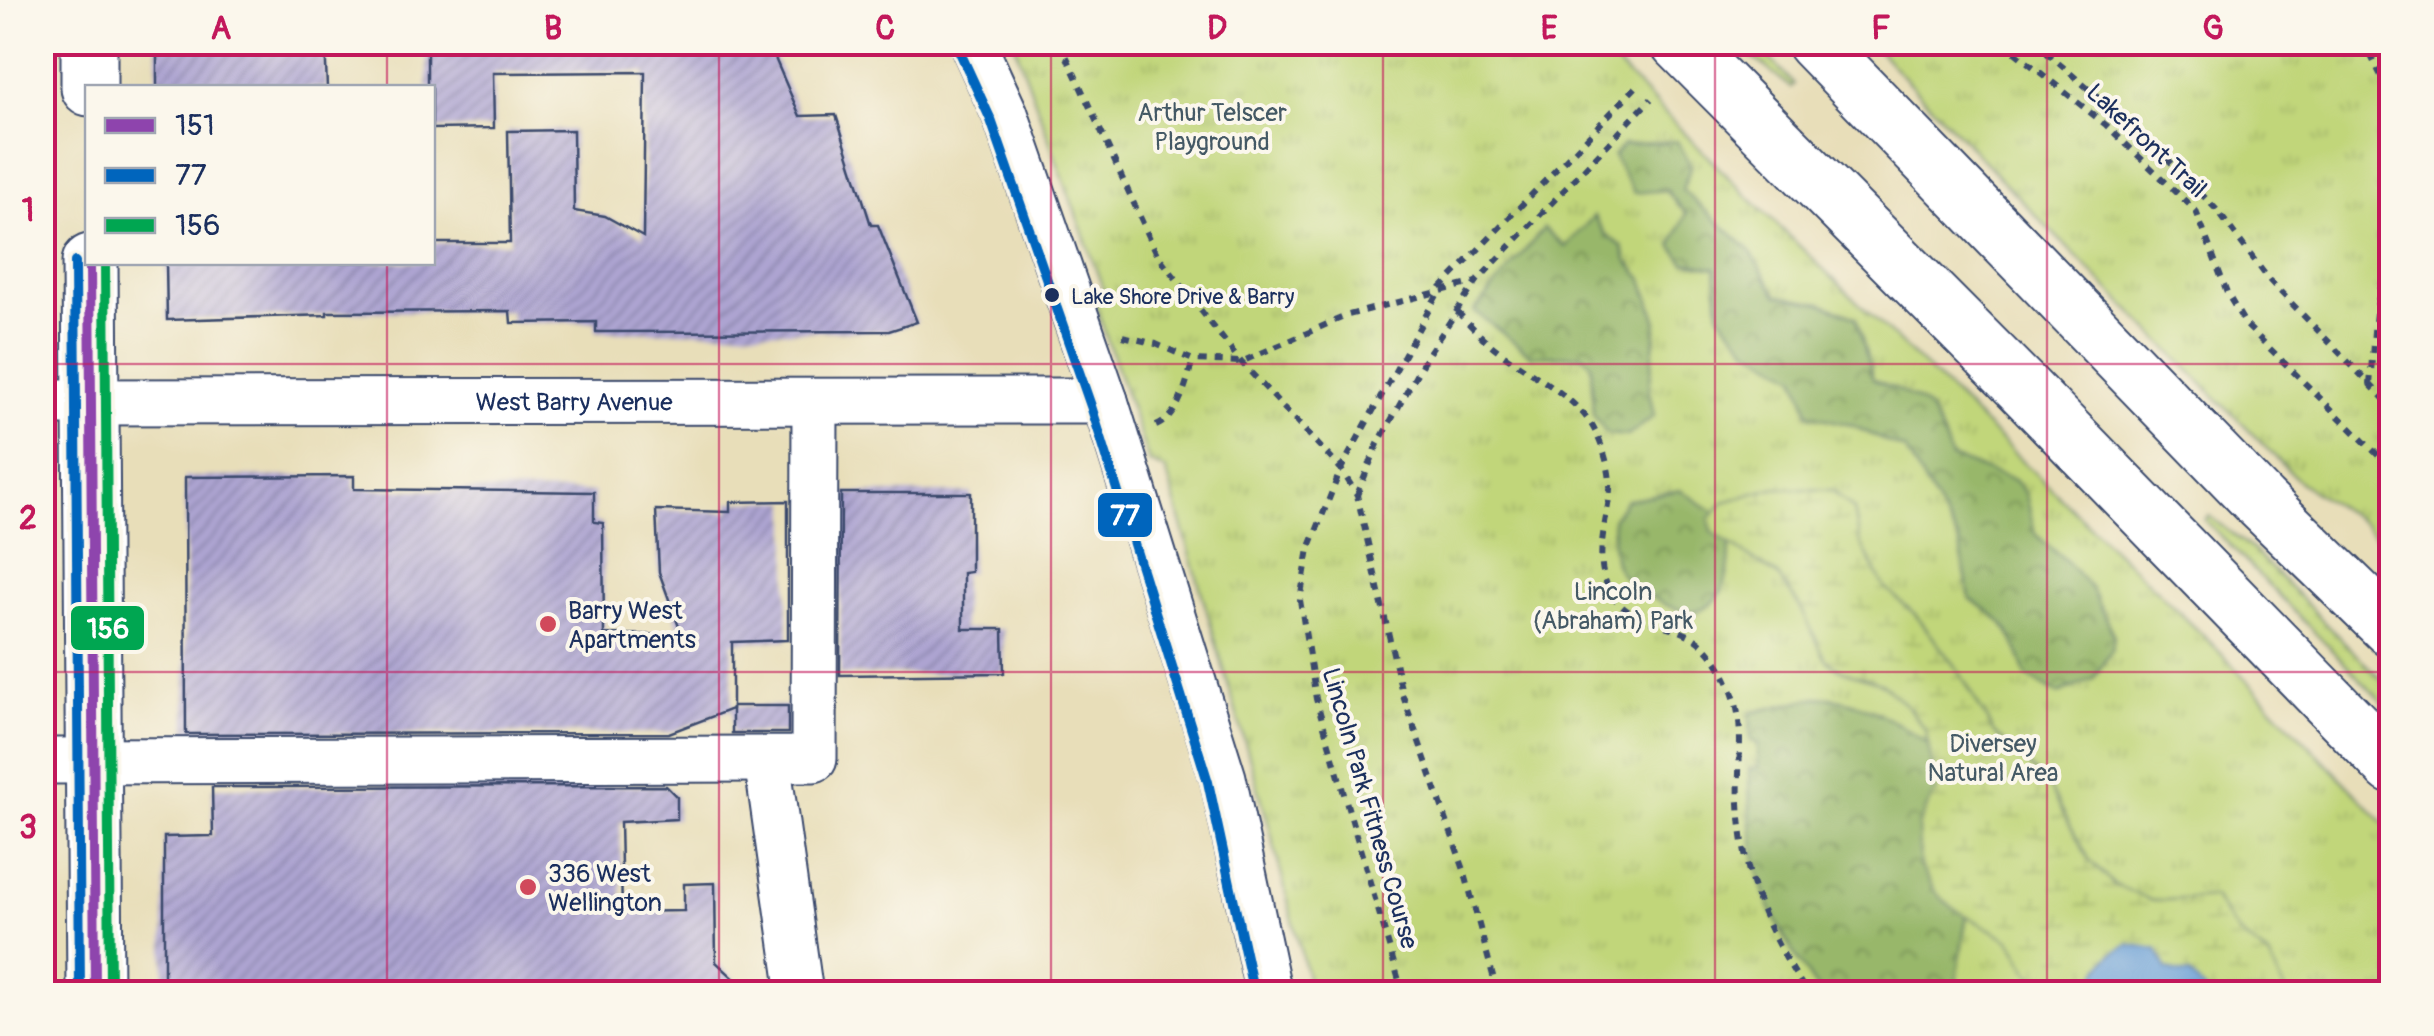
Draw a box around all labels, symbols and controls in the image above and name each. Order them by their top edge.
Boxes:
text: A [211,9,232,49]
text: B [544,9,562,49]
text: C [875,9,895,49]
text: D [1207,9,1227,49]
text: E [1541,9,1558,49]
text: F [1871,9,1891,49]
text: G [2202,9,2224,49]
street label: Lakefront Trail [2079,77,2213,205]
legend [85,85,435,265]
park label: Arthur Telscer Playground [1137,98,1287,158]
text: 151 [175,107,215,144]
text: 77 [175,157,207,194]
text: 1 [22,191,34,231]
text: 156 [175,207,220,244]
place label: Lake Shore Drive & Barry [1071,283,1295,311]
marker: Lake Shore Drive & Barry [1042,285,1062,305]
street label: West Barry Avenue [475,387,673,419]
line badge: 77 [1096,491,1154,539]
text: 2 [19,499,37,539]
text: 77 [1110,499,1140,534]
park label: Lincoln (Abraham) Park [1533,577,1694,637]
place label: Barry West Apartments [568,596,696,656]
line badge: 156 [69,604,146,652]
text: 156 [87,612,129,647]
marker: Barry West Apartments [537,613,559,635]
street label: Lincoln Park Fitness Course [1315,664,1425,953]
park label: Diversey Natural Area [1928,729,2058,789]
text: 3 [19,808,37,848]
place label: 336 West Wellington [548,859,662,919]
marker: 336 West Wellington [517,876,539,898]

